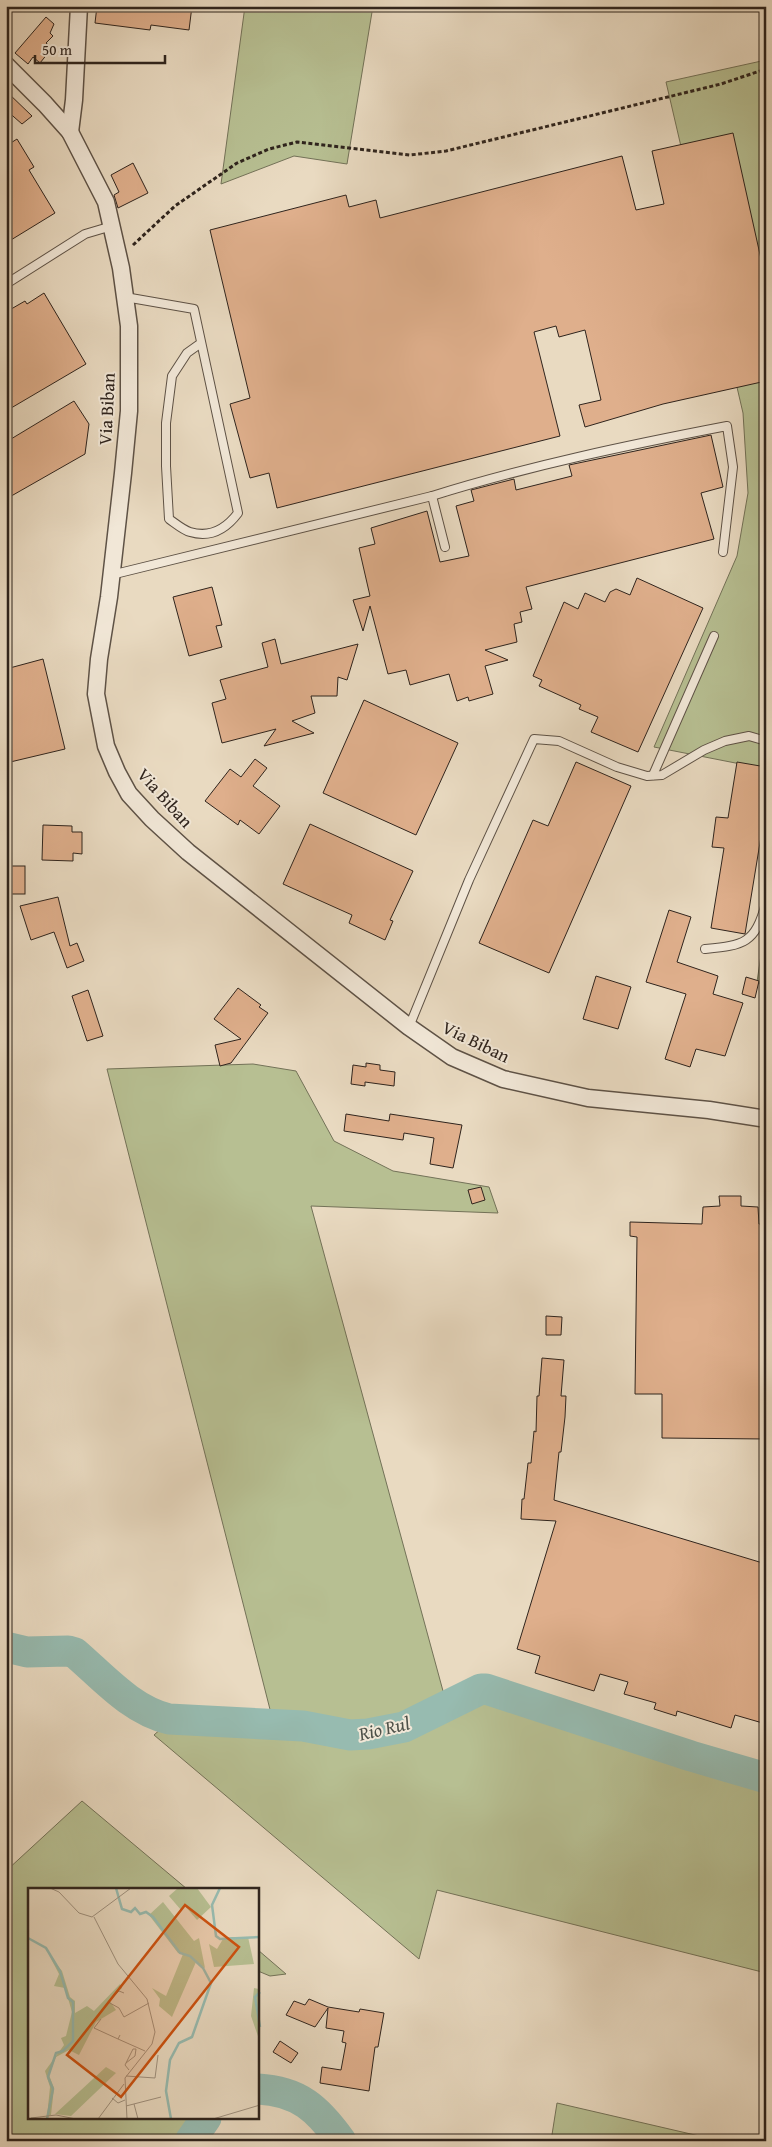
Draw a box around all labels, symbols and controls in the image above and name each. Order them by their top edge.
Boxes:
scale bar [35,32,165,64]
text: 50 m [42,39,73,60]
street label: Via Biban [91,372,122,446]
street label: Via Biban [131,762,200,834]
street label: Via Biban [438,1014,515,1070]
water label: Rio Rul [355,1708,413,1748]
inset map [28,1888,259,2120]

